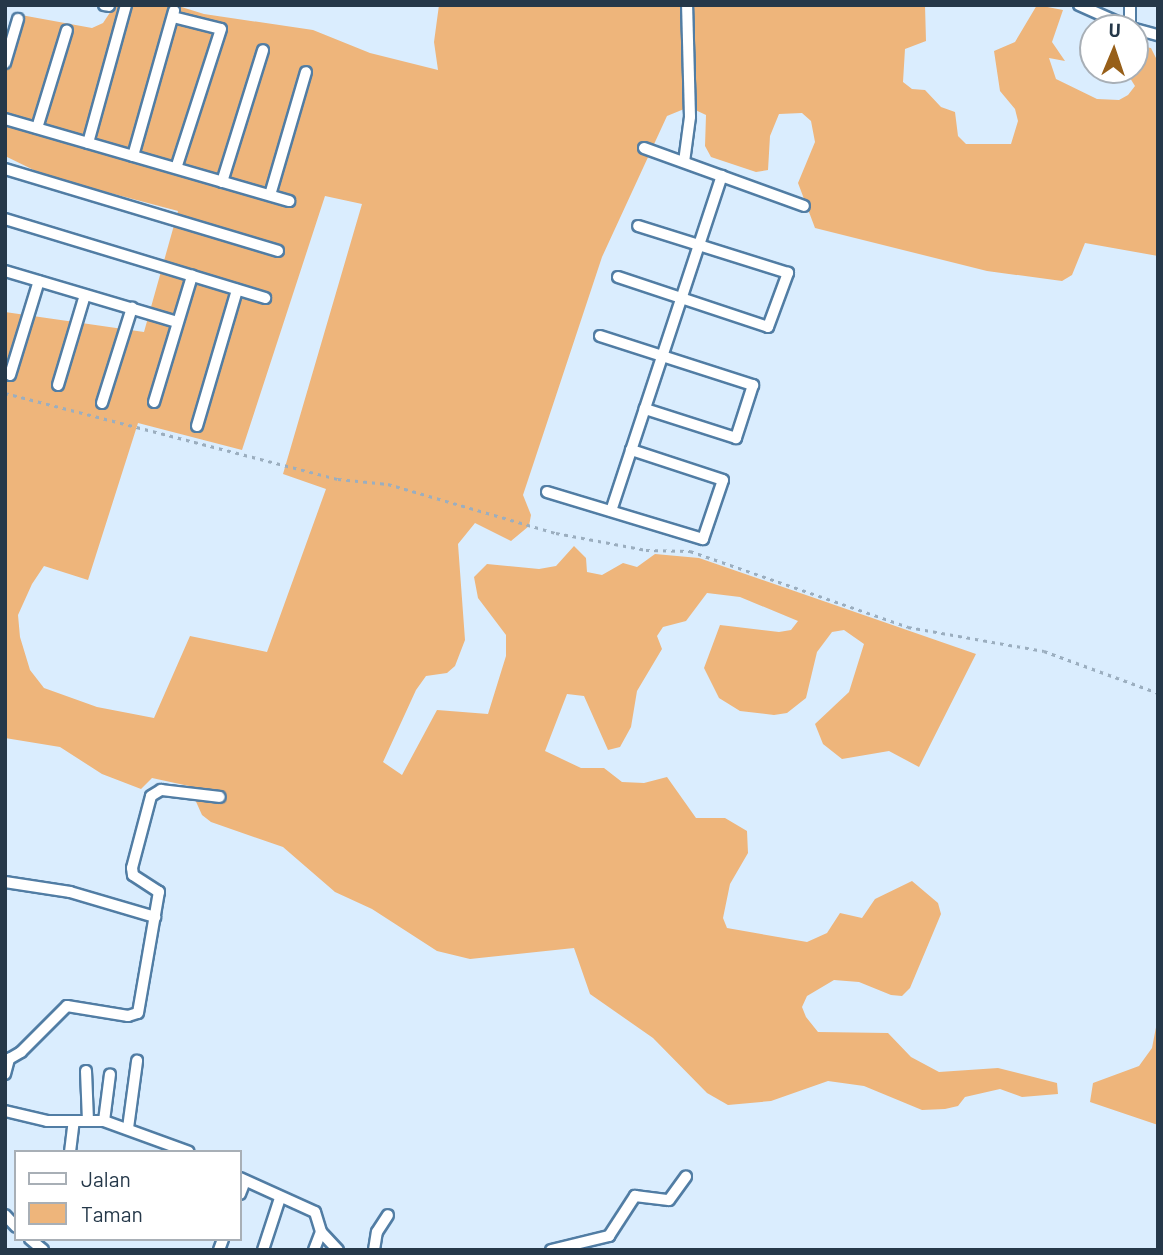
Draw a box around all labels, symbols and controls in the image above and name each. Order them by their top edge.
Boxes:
north arrow [1079,14,1149,84]
text: U [1108,18,1121,41]
legend [14,1150,242,1241]
text: Jalan [81,1166,131,1191]
text: Taman [81,1201,143,1226]

